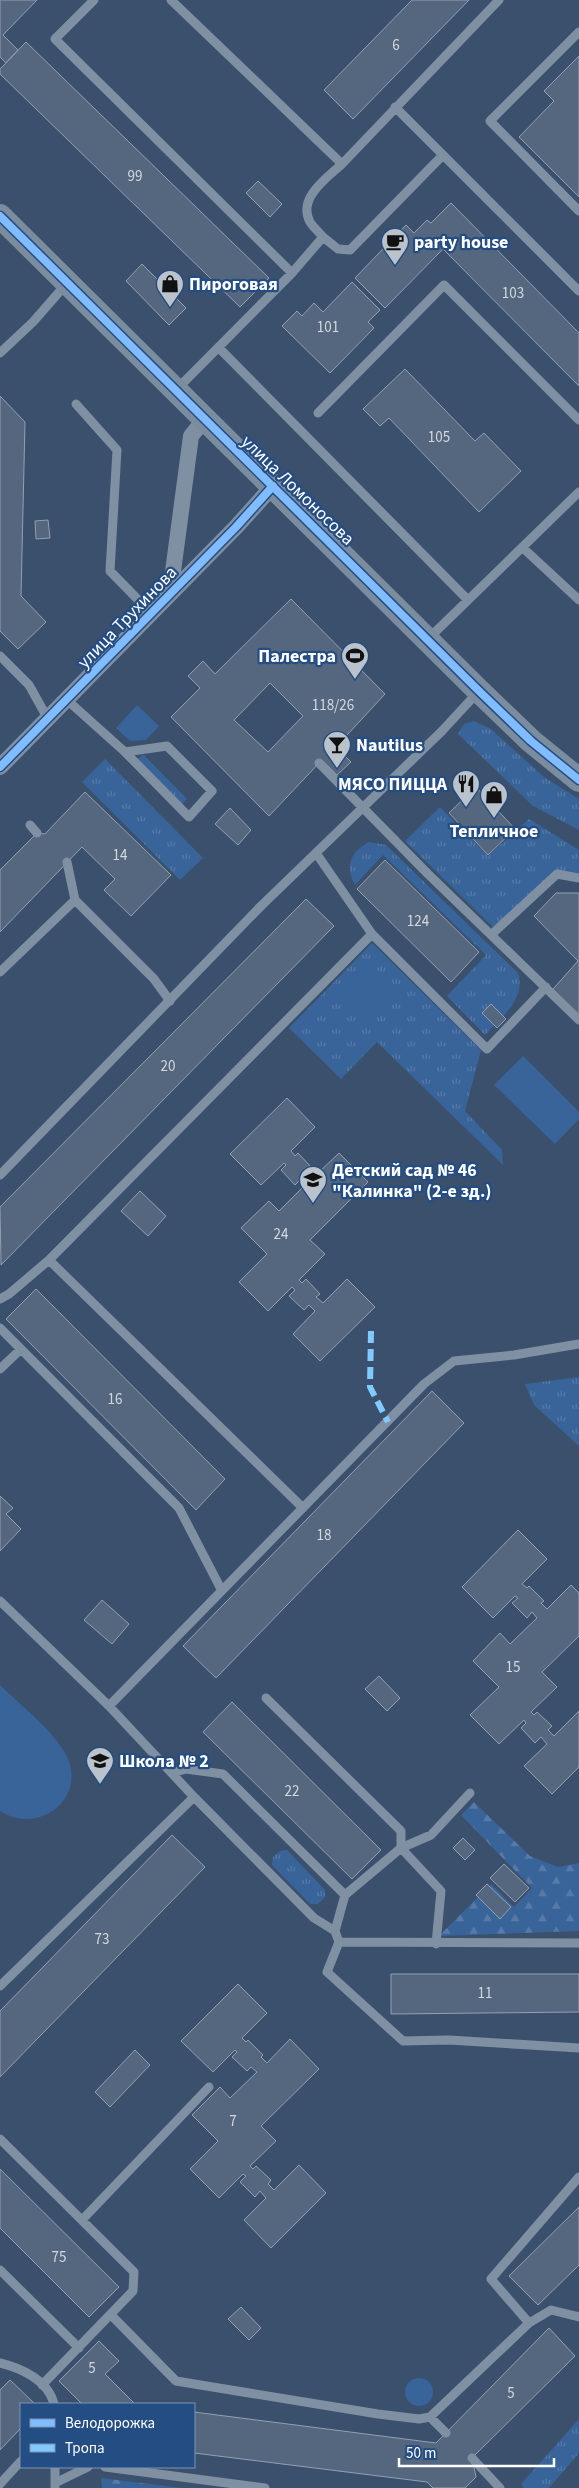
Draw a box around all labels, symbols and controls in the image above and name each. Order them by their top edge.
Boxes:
house number: 6 [392,35,400,56]
house number: 99 [128,166,142,187]
cafe icon: party house [380,227,410,266]
place label: party house [414,230,508,255]
shop icon: Пироговая [155,269,185,308]
place label: Пироговая [189,272,278,297]
house number: 103 [502,283,524,304]
house number: 101 [317,317,339,338]
house number: 105 [428,427,450,448]
street label: улица Ломоносова [235,430,360,551]
street label: улица Трухинова [72,560,183,674]
sports icon: Палестра [340,641,370,680]
place label: Палестра [258,644,336,669]
house number: 118/26 [312,695,354,716]
bar icon: Nautilus [322,730,352,769]
place label: Nautilus [356,733,423,758]
restaurant icon: МЯСО ПИЦЦА [451,769,481,808]
place label: МЯСО ПИЦЦА [338,772,448,797]
shop icon: Тепличное [479,780,509,819]
place label: Тепличное [450,819,538,844]
house number: 14 [113,845,128,866]
house number: 124 [407,911,430,932]
house number: 20 [161,1056,175,1077]
place label: Детский сад № 46 "Калинка" (2-е зд.) [332,1158,492,1204]
school or university icon: Детский сад № 46 "Калинка" (2-е зд.) [298,1165,328,1204]
house number: 24 [274,1224,289,1245]
house number: 16 [108,1389,122,1410]
house number: 18 [317,1525,331,1546]
house number: 15 [506,1657,520,1678]
school or university icon: Школа № 2 [85,1746,115,1785]
place label: Школа № 2 [119,1749,209,1774]
house number: 22 [285,1781,299,1802]
house number: 73 [95,1929,109,1950]
house number: 11 [478,1983,492,2004]
house number: 7 [229,2111,237,2132]
house number: 75 [52,2247,66,2268]
house number: 5 [88,2358,96,2379]
house number: 5 [507,2383,515,2404]
legend [20,2403,195,2468]
text: Велодорожка [65,2413,155,2434]
scale bar [399,2436,554,2468]
text: Тропа [65,2438,105,2459]
text: 50 m [406,2443,436,2464]

